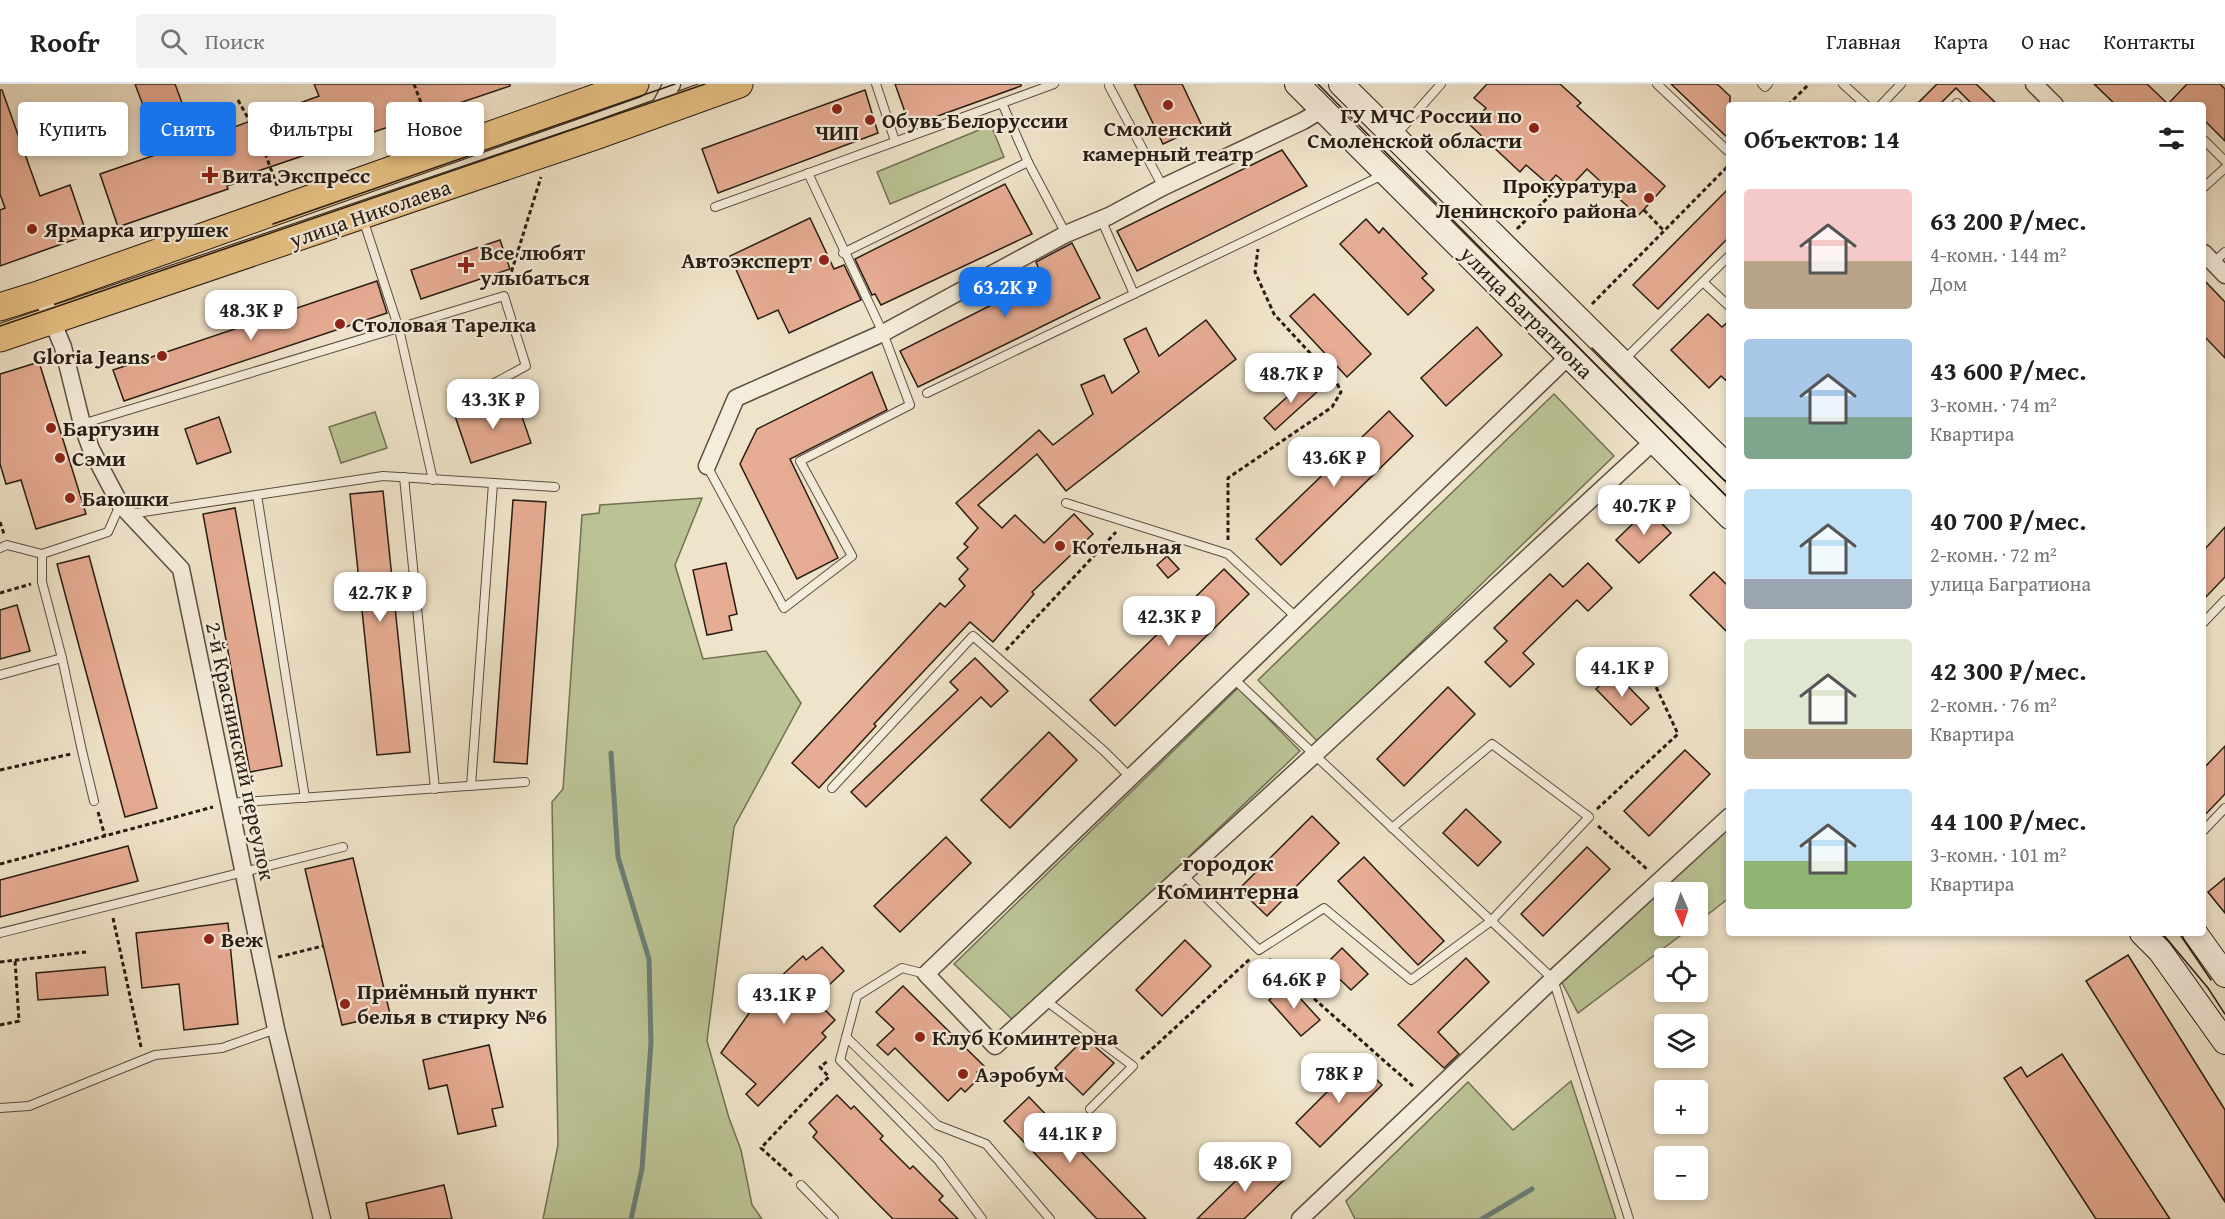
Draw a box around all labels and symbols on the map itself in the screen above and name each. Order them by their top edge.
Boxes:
marker: Смоленский камерный театр [1161,98,1175,112]
place label: ГУ МЧС России по Смоленской области [1307,99,1522,156]
marker: ЧИП [830,102,844,116]
place label: Обувь Белоруссии [882,104,1068,136]
place label: Смоленский камерный театр [1082,112,1254,169]
marker: Обувь Белоруссии [863,113,877,127]
place label: ЧИП [815,116,859,148]
marker: ГУ МЧС России по Смоленской области [1527,121,1541,135]
place label: Вита Экспресс [222,159,370,191]
marker: Вита Экспресс [203,168,217,182]
place label: Прокуратура Ленинского района [1436,169,1638,226]
street label: улица Николаева [284,170,455,256]
marker: Прокуратура Ленинского района [1642,191,1656,205]
place label: Ярмарка игрушек [43,213,229,245]
marker: Ярмарка игрушек [25,222,39,236]
place label: Все любят улыбаться [479,236,590,293]
street label: улица Багратиона [1452,237,1601,386]
place label: Автоэксперт [681,244,812,276]
marker: Автоэксперт [817,253,831,267]
marker: Все любят улыбаться [457,256,475,274]
pin: 63.2K ₽ [950,267,1060,318]
pin: 48.3K ₽ [196,290,306,341]
place label: Столовая Тарелка [352,308,537,340]
marker: Столовая Тарелка [333,317,347,331]
place label: Gloria Jeans [33,340,150,372]
marker: Gloria Jeans [155,349,169,363]
pin: 48.7K ₽ [1236,353,1346,404]
pin: 43.3K ₽ [438,379,548,430]
place label: Баргузин [63,412,160,444]
marker: Баргузин [44,421,58,435]
pin: 43.6K ₽ [1279,437,1389,488]
place label: Сэми [72,442,126,474]
marker: Сэми [53,451,67,465]
place label: Баюшки [82,482,169,514]
pin: 40.7K ₽ [1589,485,1699,536]
marker: Баюшки [63,491,77,505]
place label: Котельная [1072,530,1182,562]
marker: Котельная [1053,539,1067,553]
pin: 42.7K ₽ [325,572,435,623]
pin: 42.3K ₽ [1114,596,1224,647]
street label: 2-й Краснинский переулок [198,619,284,884]
pin: 44.1K ₽ [1567,647,1677,698]
district label: городок Коминтерна [1157,845,1300,908]
north arrow [1654,882,1708,936]
place label: Веж [221,923,263,955]
marker: Веж [202,932,216,946]
pin: 64.6K ₽ [1239,959,1349,1010]
pin: 43.1K ₽ [729,974,839,1025]
place label: Приёмный пункт белья в стирку №6 [357,975,547,1032]
marker: Приёмный пункт белья в стирку №6 [338,997,352,1011]
place label: Клуб Коминтерна [932,1021,1119,1053]
marker: Клуб Коминтерна [913,1030,927,1044]
pin: 78K ₽ [1297,1053,1381,1104]
place label: Аэробум [975,1058,1064,1090]
marker: Аэробум [956,1067,970,1081]
pin: 44.1K ₽ [1015,1113,1125,1164]
pin: 48.6K ₽ [1190,1142,1300,1193]

